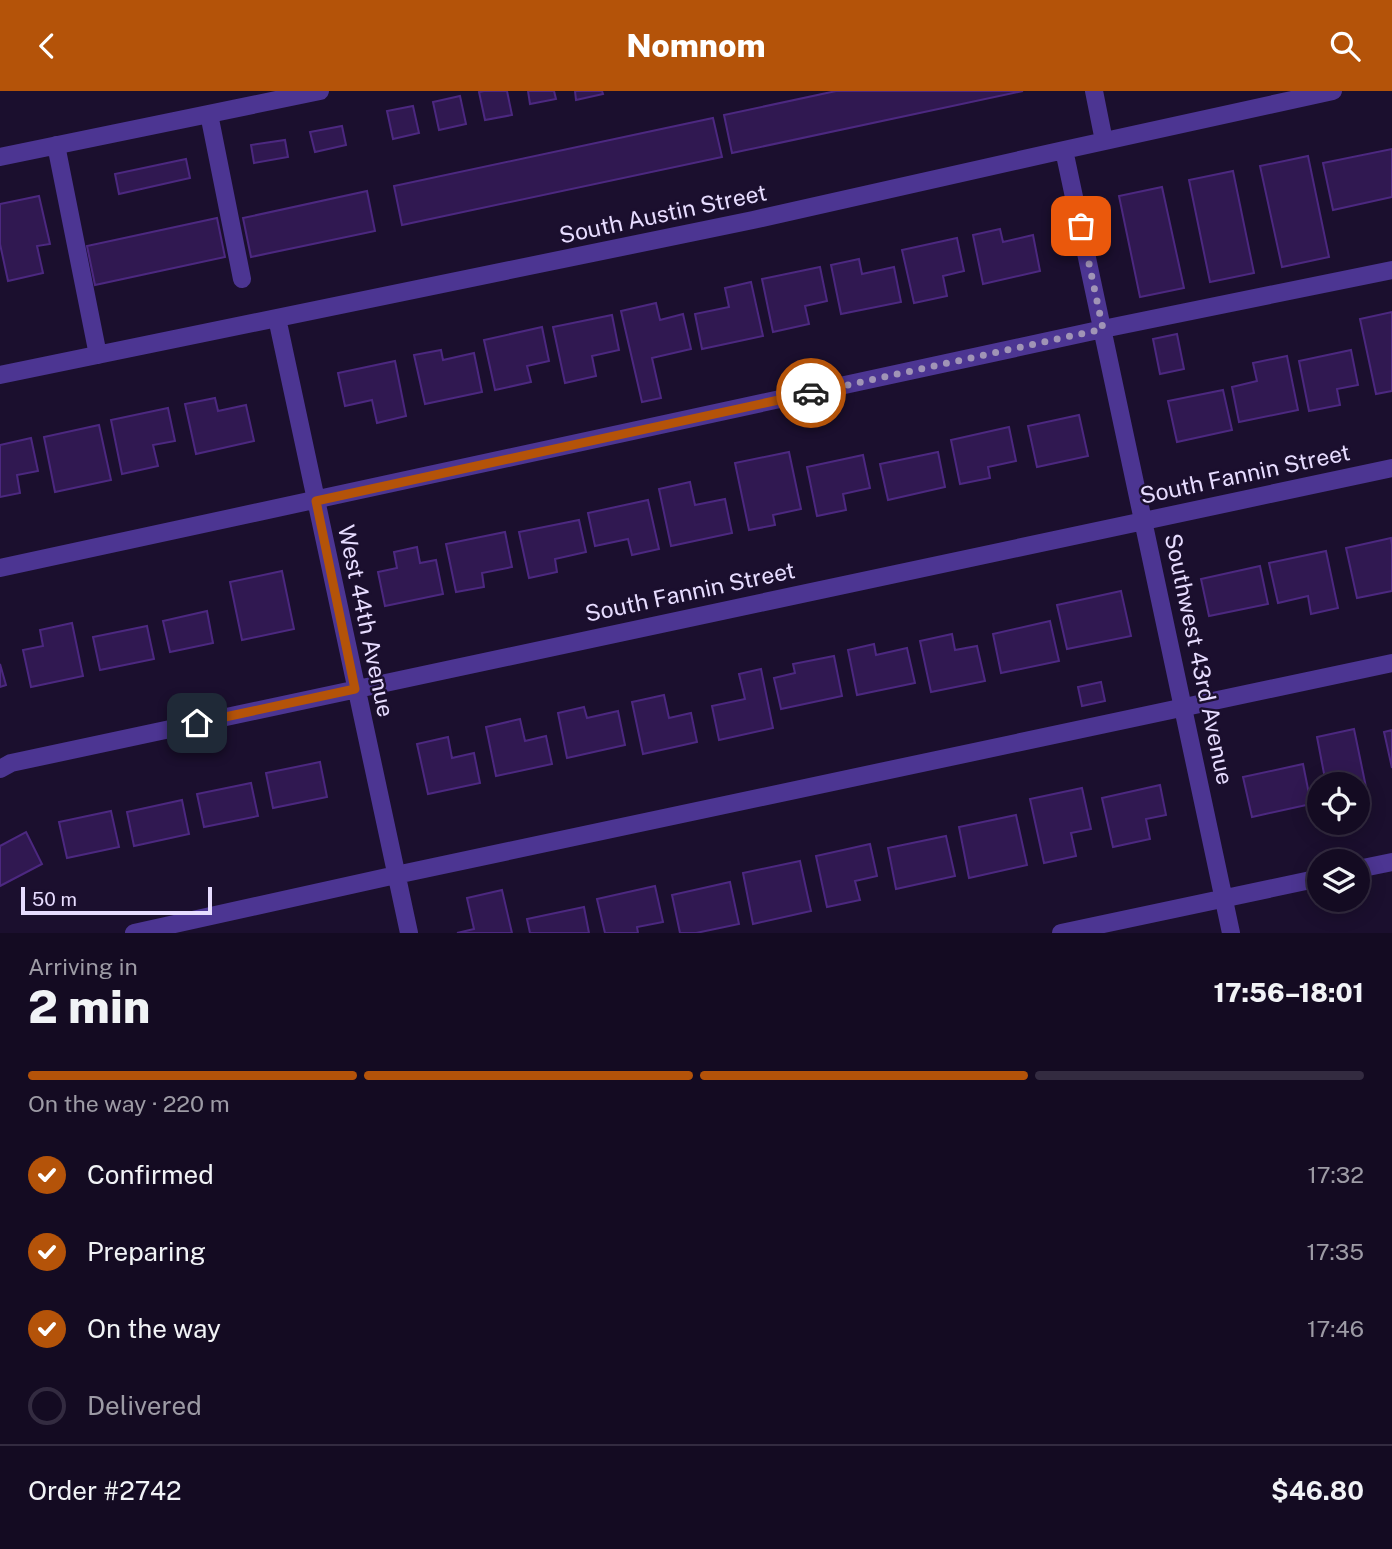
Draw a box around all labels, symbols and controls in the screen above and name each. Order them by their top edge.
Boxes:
icon: back [28,27,66,65]
text: Nomnom [626,27,766,64]
icon: search [1326,27,1364,65]
street label: South Austin Street [557,178,769,249]
pin [1051,196,1111,256]
icon: bag [1062,207,1100,245]
courier [776,358,846,428]
icon: car [792,374,830,412]
street label: South Fannin Street [1137,438,1352,509]
street label: West 44th Avenue [333,522,400,719]
street label: Southwest 43rd Avenue [1160,531,1239,787]
street label: South Fannin Street [582,556,797,627]
pin [167,693,227,753]
icon: home [178,704,216,742]
map controls [1307,772,1370,912]
button: locate [1307,772,1370,835]
button: layers [1307,849,1370,912]
scale bar [21,884,212,916]
text: 50 m [32,888,77,910]
text: Arriving in [28,953,138,980]
text: 17:56–18:01 [1214,977,1364,1008]
text: 2 min [28,979,150,1033]
text: On the way · 220 m [28,1090,230,1117]
icon: check [28,1156,66,1194]
text: Confirmed [87,1159,214,1190]
text: 17:32 [1307,1161,1364,1188]
icon: check [28,1233,66,1271]
text: Preparing [87,1236,206,1267]
text: 17:35 [1306,1238,1364,1265]
icon: check [28,1310,66,1348]
text: On the way [87,1313,221,1344]
text: 17:46 [1307,1315,1364,1342]
text: Delivered [87,1390,202,1421]
text: Order #2742 [28,1475,182,1506]
text: $46.80 [1271,1475,1364,1506]

